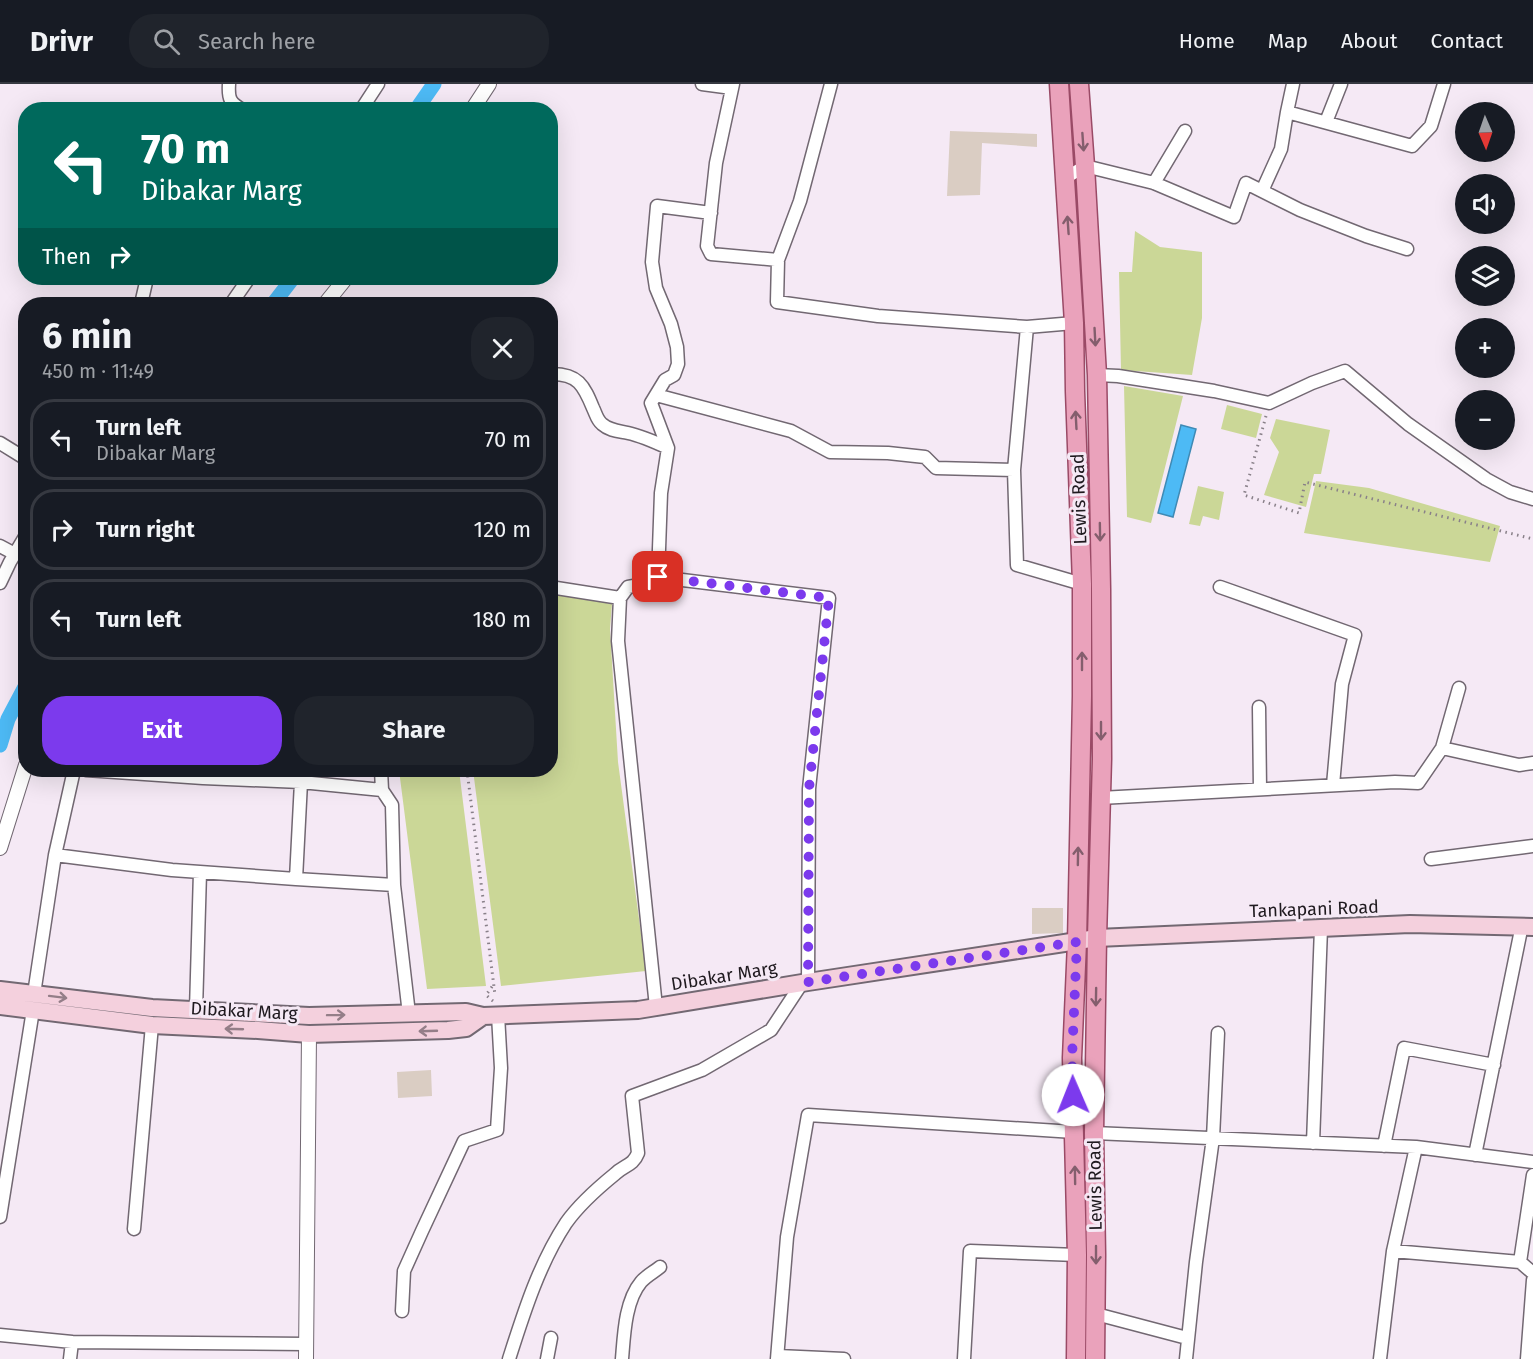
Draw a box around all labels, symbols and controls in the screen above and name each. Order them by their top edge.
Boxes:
search box [129,14,549,68]
text: Drivr [30,25,93,58]
icon: search [150,25,183,58]
text: Search here [198,28,315,55]
text: Home [1179,28,1235,54]
text: Map [1268,28,1308,54]
text: About [1341,28,1398,54]
text: Contact [1431,28,1503,54]
north arrow [1455,102,1515,162]
map controls [1455,102,1515,450]
text: 70 m [141,124,230,174]
icon: left [42,126,120,204]
one-way arrow [1078,132,1089,152]
button: sound [1455,174,1515,234]
text: Dibakar Marg [141,175,302,207]
one-way arrow [1062,216,1073,236]
icon: right [103,240,136,273]
text: Then [42,243,91,270]
button: layers [1455,246,1515,306]
text: 6 min [42,314,132,358]
button: close [471,317,534,380]
button: + [1455,318,1515,378]
one-way arrow [1089,327,1100,346]
text: 450 m · 11:49 [42,359,154,383]
button: − [1455,390,1515,450]
one-way arrow [1071,411,1082,431]
text: Turn left [96,414,181,441]
icon: left [45,423,78,456]
text: 70 m [485,426,531,453]
text: Dibakar Marg [96,441,215,465]
street label: Lewis Road [1066,453,1092,545]
icon: right [45,513,78,546]
text: Turn right [96,516,195,543]
text: 120 m [474,516,531,543]
one-way arrow [1094,521,1106,541]
pin [632,551,683,602]
icon: arrive [641,560,674,593]
icon: left [45,603,78,636]
text: Turn left [96,606,181,633]
text: 180 m [472,606,531,633]
one-way arrow [1076,651,1088,671]
button: Exit [42,696,282,765]
button: Share [294,696,534,765]
one-way arrow [1096,721,1107,741]
one-way arrow [1072,846,1084,866]
street label: Tankapani Road [1249,896,1379,922]
street label: Dibakar Marg [669,957,779,995]
one-way arrow [1090,986,1102,1006]
one-way arrow [48,992,68,1003]
street label: Dibakar Marg [190,997,299,1025]
one-way arrow [326,1009,346,1021]
one-way arrow [224,1023,244,1034]
one-way arrow [419,1025,439,1037]
position arrow [1041,1063,1105,1127]
street label: Lewis Road [1083,1139,1107,1231]
one-way arrow [1069,1165,1081,1185]
one-way arrow [1090,1244,1102,1264]

